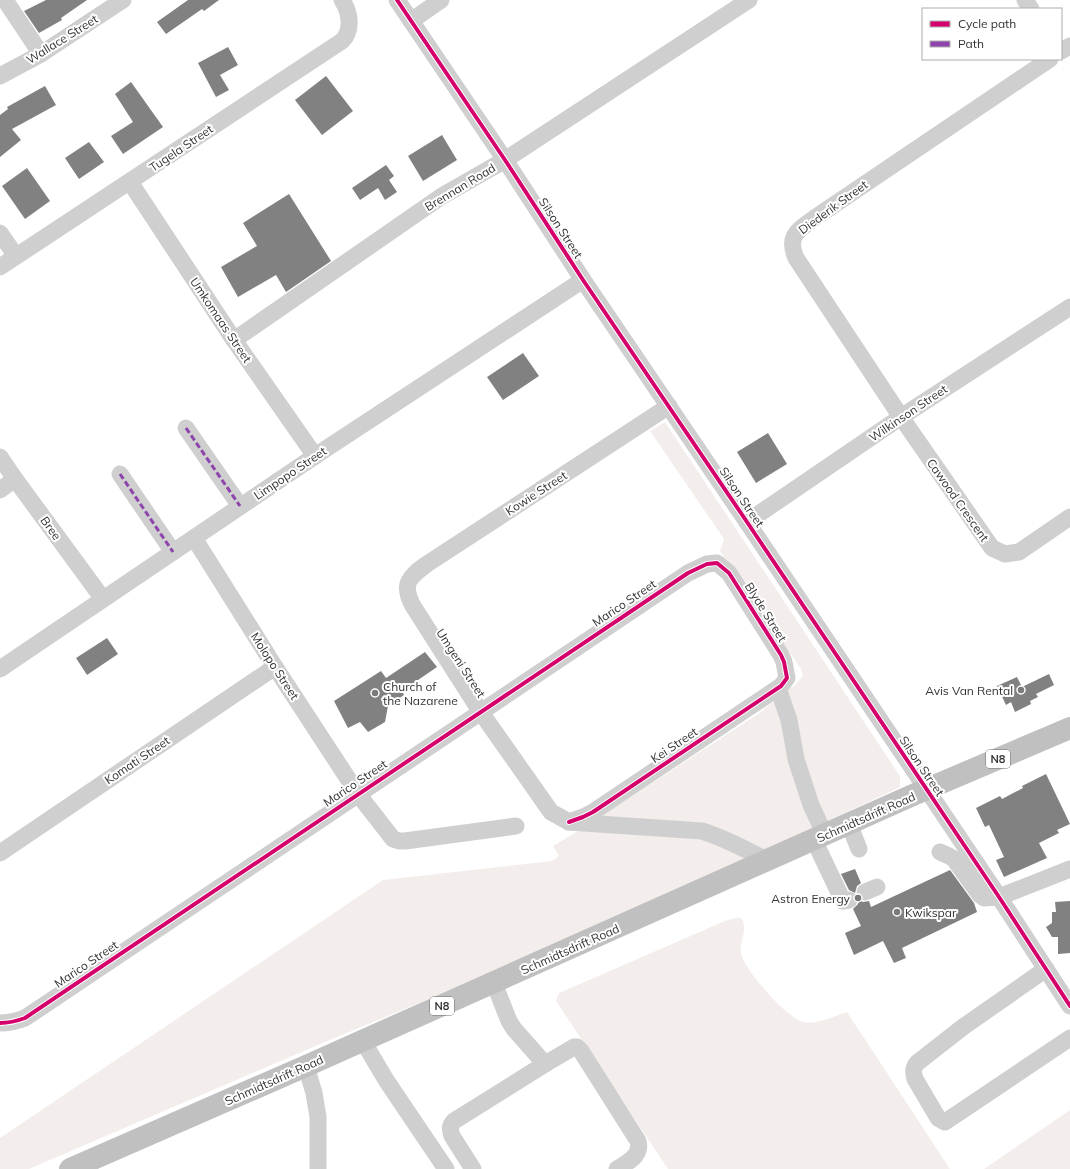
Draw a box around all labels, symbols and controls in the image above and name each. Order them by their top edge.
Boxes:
legend [922,8,1062,60]
street label: Wallace Street [23,11,101,67]
text: Cycle path [958,16,1016,31]
text: Path [958,36,984,51]
street label: Tugela Street [146,121,216,175]
street label: Brennan Road [422,160,498,214]
street label: Diederik Street [796,177,870,237]
street label: Silson Street [536,195,586,261]
street label: Umkomaas Street [187,275,255,365]
street label: Wilkinson Street [866,381,950,445]
street label: Limpopo Street [251,443,329,503]
street label: Cawood Crescent [924,456,992,544]
street label: Silson Street [716,464,768,530]
street label: Kowie Street [502,468,570,518]
street label: Bree [37,513,65,543]
street label: Marico Street [589,576,659,630]
street label: Blyde Street [742,579,790,645]
street label: Umgeni Street [433,626,489,700]
street label: Molopo Street [248,630,302,702]
place label: Church of the Nazarene [383,679,458,708]
place label: Avis Van Rental [925,683,1013,698]
marker: Avis Van Rental [1016,685,1026,695]
marker: Church of the Nazarene [370,688,380,698]
street label: Kei Street [648,724,700,766]
street label: Komati Street [102,733,172,787]
street label: Silson Street [896,733,948,799]
road number: N8 [986,750,1010,768]
street label: Marico Street [320,756,390,810]
street label: Schmidtsdrift Road [814,789,918,845]
place label: Astron Energy [771,891,851,906]
marker: Astron Energy [853,893,863,903]
place label: Kwikspar [905,905,957,920]
marker: Kwikspar [892,907,902,917]
street label: Schmidtsdrift Road [518,921,622,977]
street label: Marico Street [51,937,121,991]
road number: N8 [430,997,454,1015]
street label: Schmidtsdrift Road [222,1052,326,1108]

